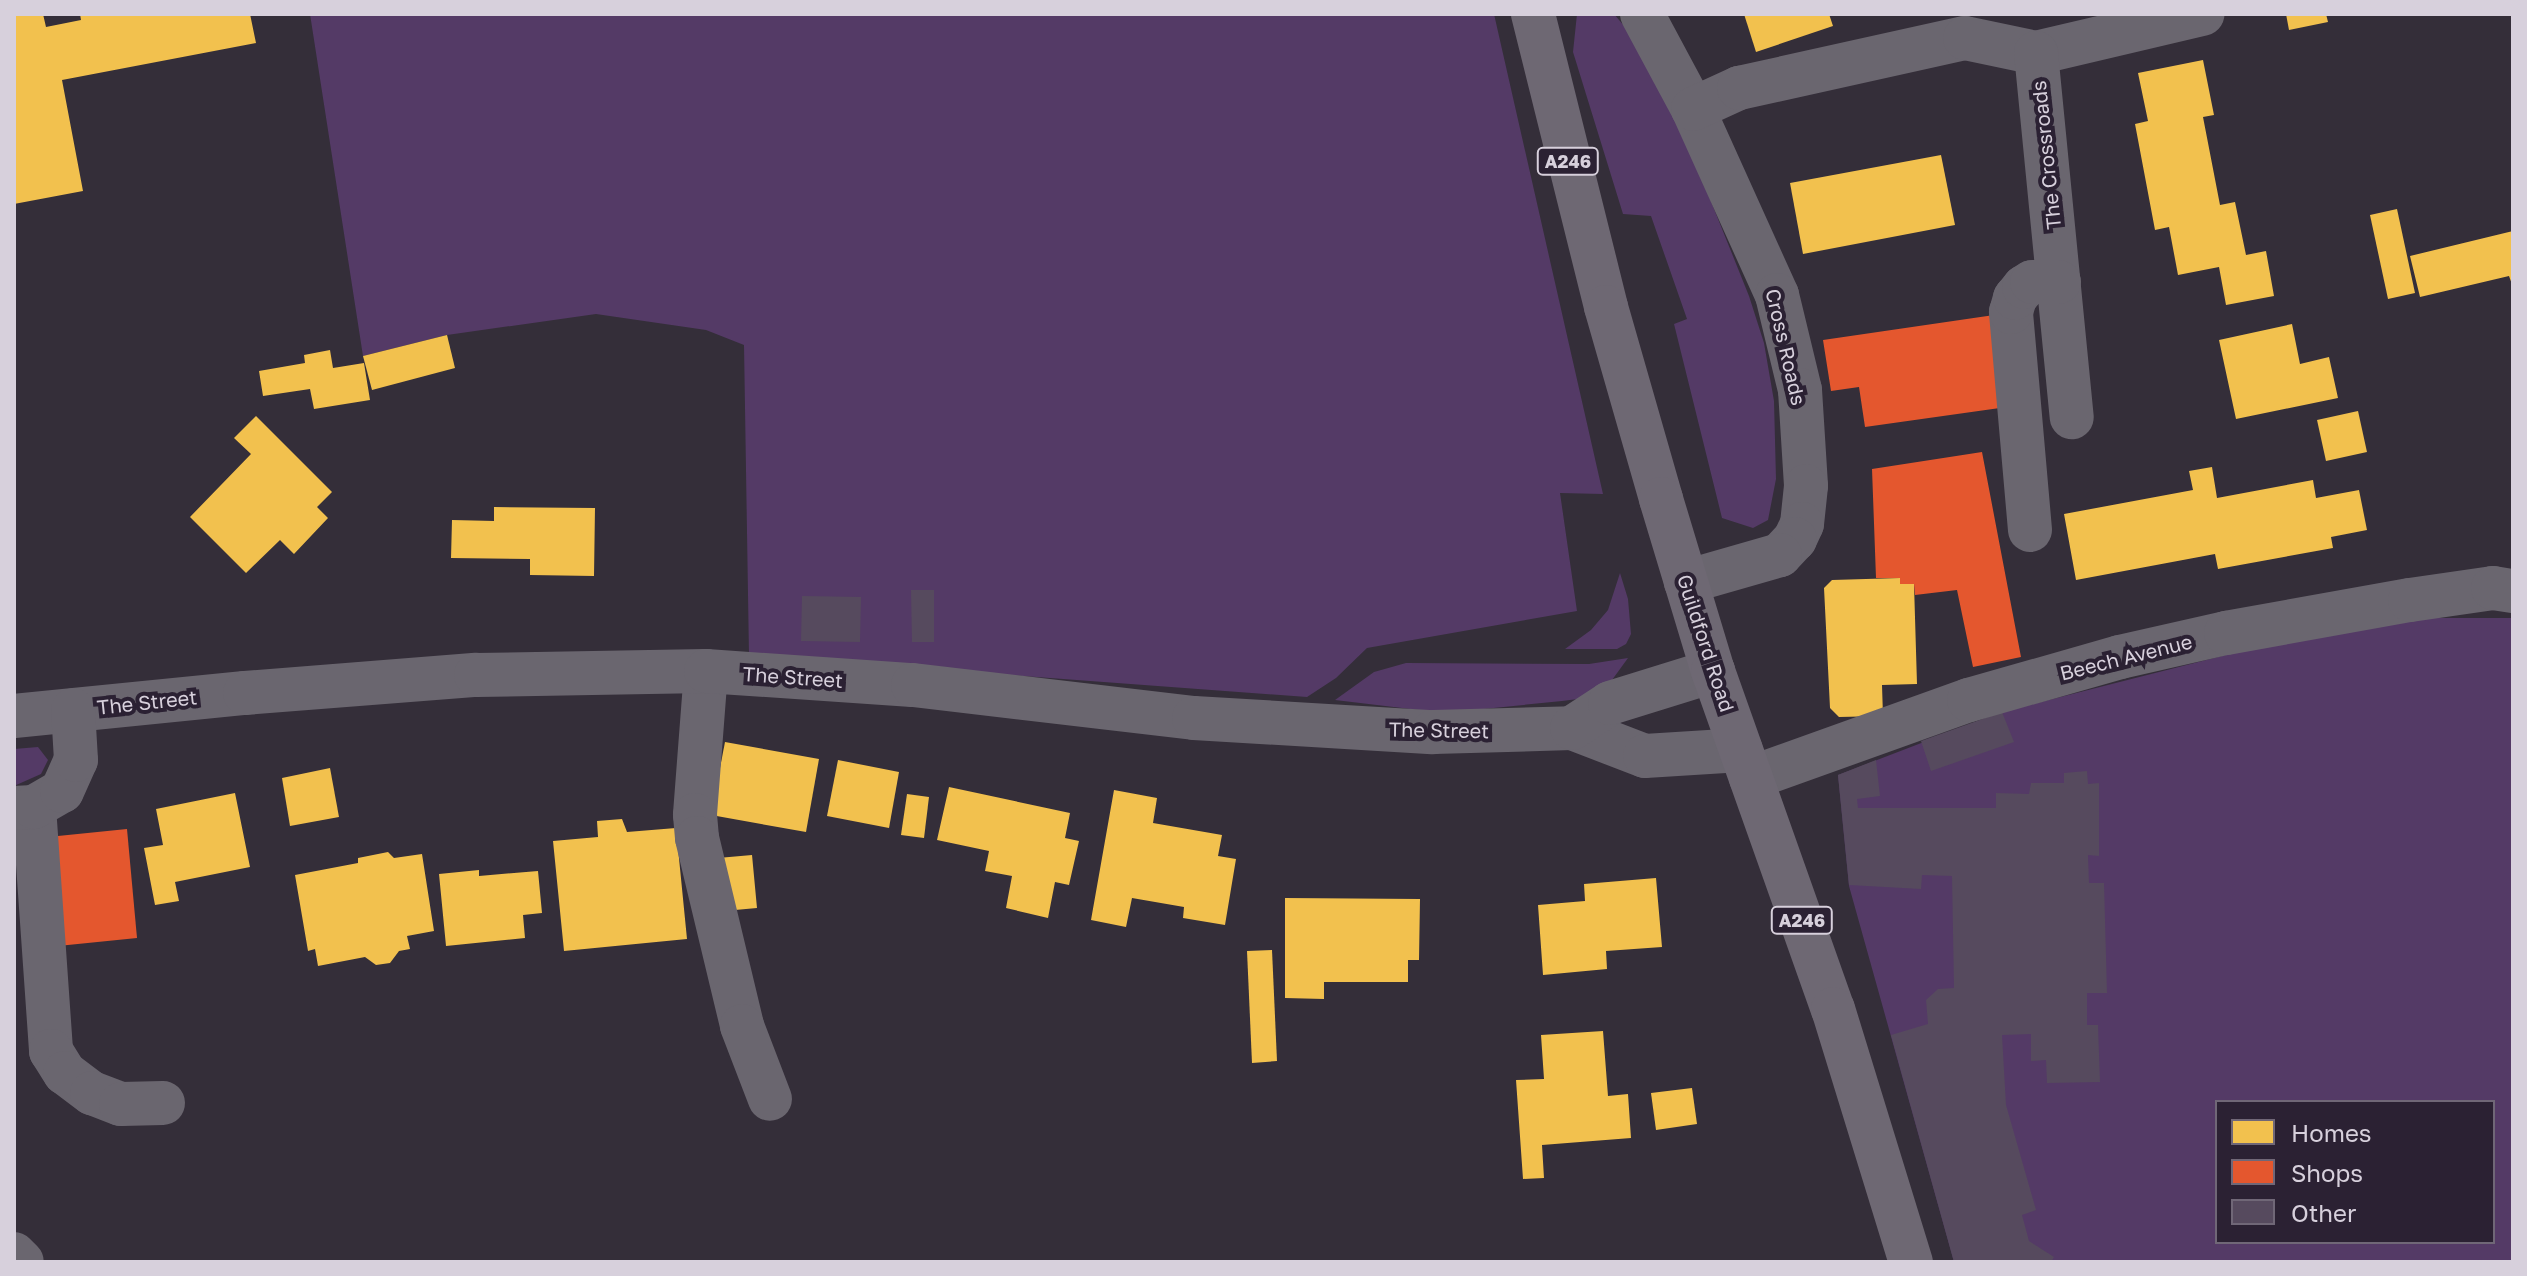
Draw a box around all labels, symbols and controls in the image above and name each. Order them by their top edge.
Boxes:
street label: The Crossroads [2026,79,2066,231]
road number: A246 [1536,147,1600,175]
street label: Cross Roads [1761,286,1811,408]
street label: Guildford Road [1672,571,1740,715]
street label: Beech Avenue [2057,629,2195,685]
street label: The Street [742,662,844,692]
street label: The Street [96,685,198,719]
street label: The Street [1389,717,1489,743]
road number: A246 [1770,906,1834,934]
legend [2215,1100,2495,1244]
text: Homes [2291,1118,2372,1147]
text: Shops [2291,1158,2363,1187]
text: Other [2291,1198,2356,1227]

